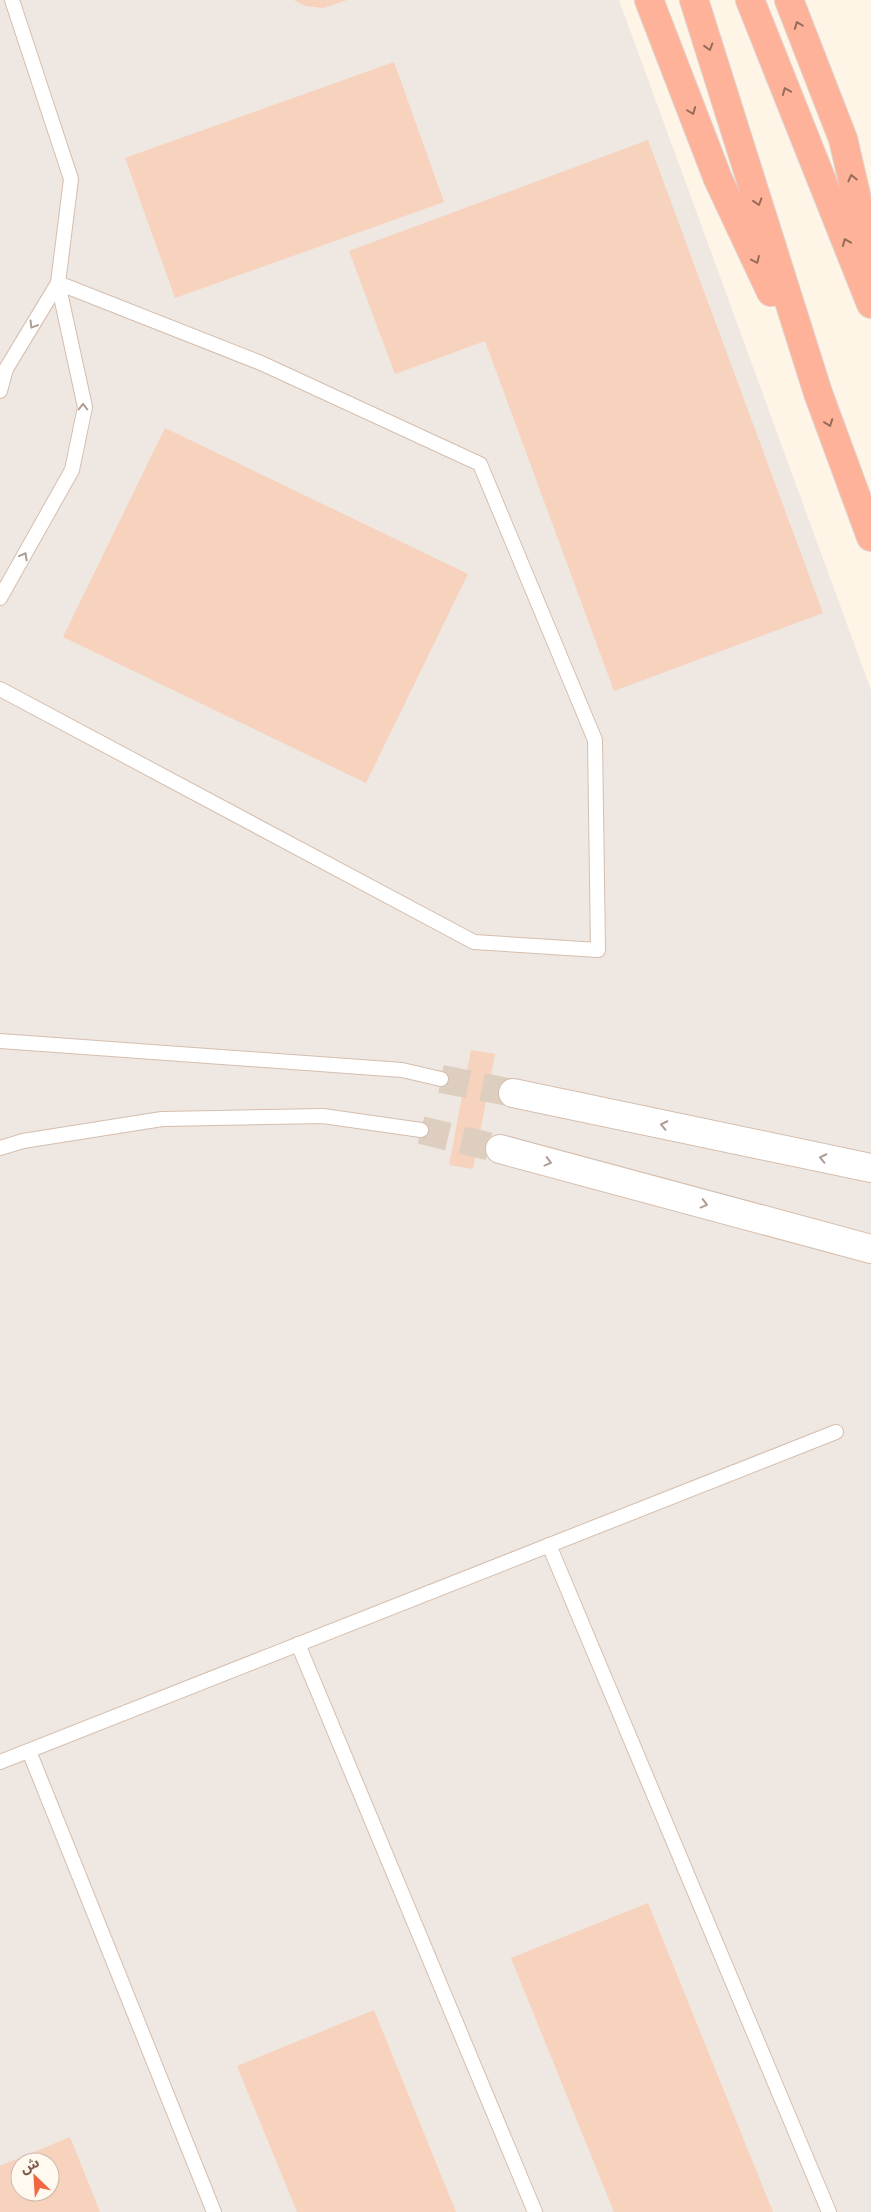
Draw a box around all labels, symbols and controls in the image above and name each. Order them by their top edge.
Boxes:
one-way arrow [794,21,804,29]
one-way arrow [703,42,713,50]
one-way arrow [782,88,792,96]
one-way arrow [686,106,696,115]
one-way arrow [847,173,858,182]
one-way arrow [752,197,762,205]
one-way arrow [842,238,853,247]
one-way arrow [750,255,760,264]
one-way arrow [30,319,39,328]
one-way arrow [78,403,88,411]
one-way arrow [823,418,833,427]
one-way arrow [18,552,28,561]
one-way arrow [660,1120,669,1131]
one-way arrow [819,1153,828,1164]
one-way arrow [543,1156,552,1167]
one-way arrow [700,1198,709,1209]
north arrow [10,2152,60,2202]
text: ش [17,2154,42,2177]

